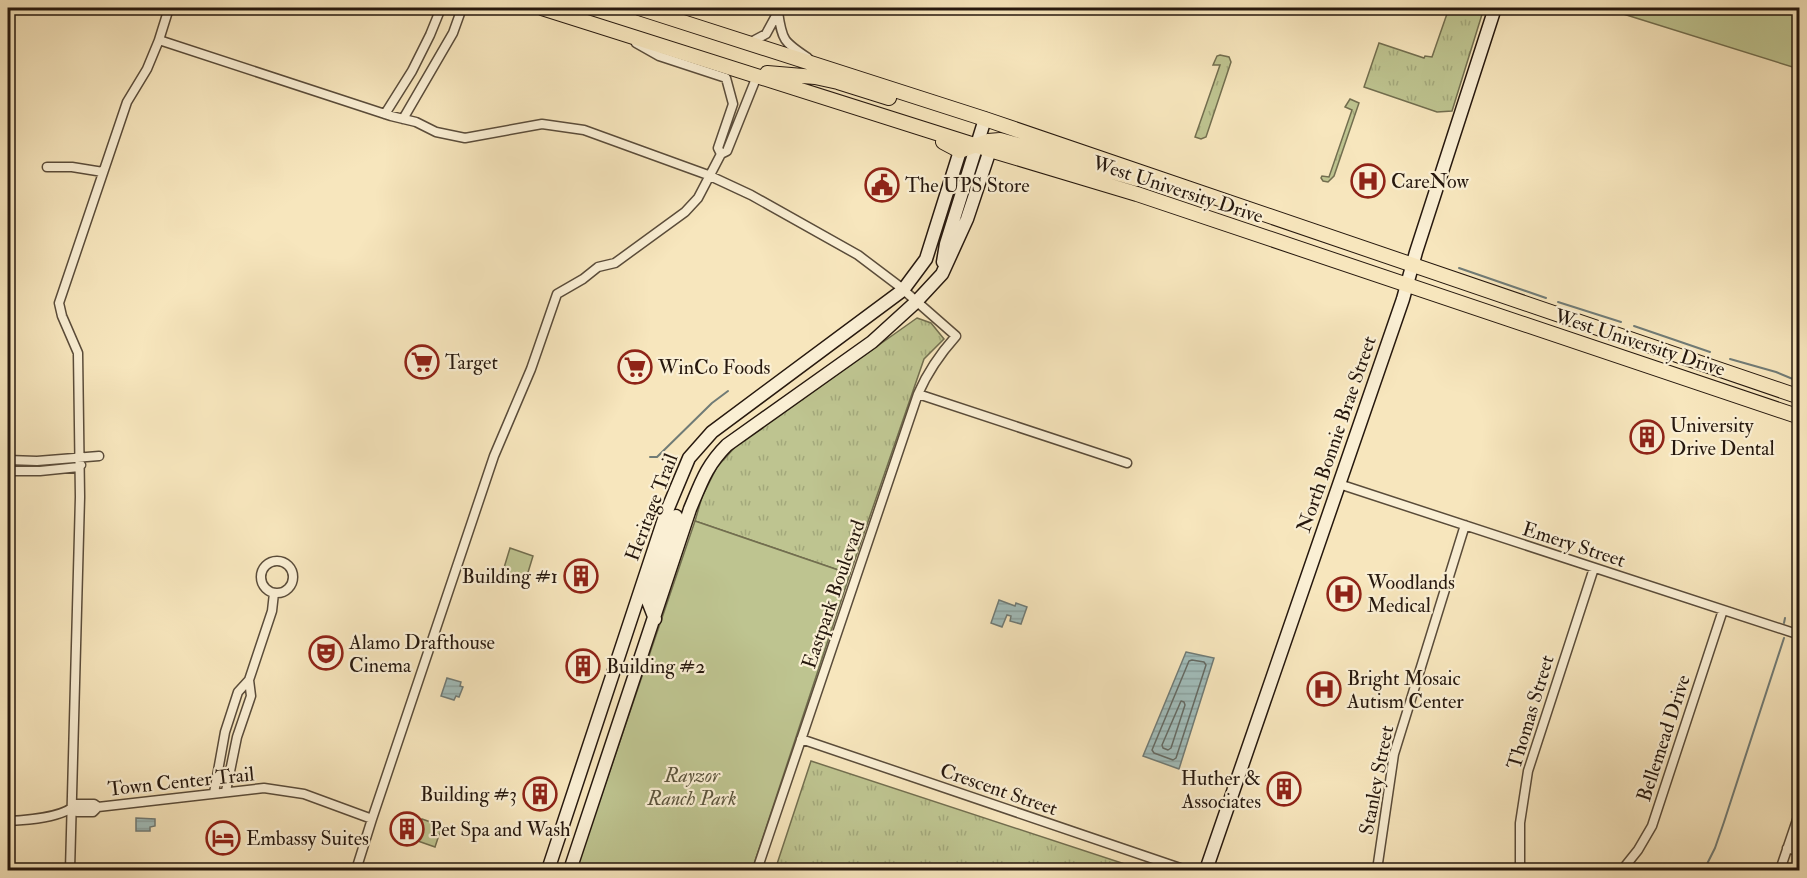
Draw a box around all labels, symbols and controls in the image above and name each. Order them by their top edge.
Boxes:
street label: West University Drive [1088,150,1266,229]
hospital icon: CareNow [1350,163,1386,199]
public building icon: The UPS Store [864,167,900,203]
place label: CareNow [1391,169,1469,194]
place label: The UPS Store [905,173,1030,198]
street label: West University Drive [1550,303,1728,382]
street label: North Bonnie Brae Street [1291,332,1382,536]
supermarket icon: Target [404,344,440,380]
supermarket icon: WinCo Foods [617,349,653,385]
place label: Target [445,350,498,375]
place label: WinCo Foods [657,355,771,380]
place label: University Drive Dental [1670,413,1775,461]
building icon: University Drive Dental [1629,419,1665,455]
street label: Heritage Trail [620,450,683,564]
street label: Eastpark Boulevard [796,516,872,672]
street label: Emery Street [1519,516,1629,573]
building icon: Building #1 [563,558,599,594]
place label: Building #1 [462,564,558,589]
place label: Woodlands Medical [1366,570,1455,618]
hospital icon: Woodlands Medical [1326,576,1362,612]
place label: Alamo Drafthouse Cinema [348,630,495,678]
theatre icon: Alamo Drafthouse Cinema [308,635,344,671]
building icon: Building #2 [565,648,601,684]
street label: Thomas Street [1501,652,1560,772]
place label: Building #2 [606,654,705,679]
place label: Bright Mosaic Autism Center [1346,666,1464,714]
hospital icon: Bright Mosaic Autism Center [1306,671,1342,707]
street label: Bellemead Drive [1631,672,1696,805]
street label: Stanley Street [1354,723,1399,837]
street label: Crescent Street [937,758,1061,821]
street label: Town Center Trail [107,761,256,802]
park label: Rayzor Ranch Park [647,763,736,811]
place label: Huther & Associates [1181,766,1261,814]
building icon: Huther & Associates [1266,771,1302,807]
building icon: Building #3 [522,776,558,812]
place label: Building #3 [420,782,517,807]
building icon: Pet Spa and Wash [389,811,425,847]
place label: Pet Spa and Wash [430,817,571,843]
hotel icon: Embassy Suites [205,820,241,856]
place label: Embassy Suites [246,826,369,851]

